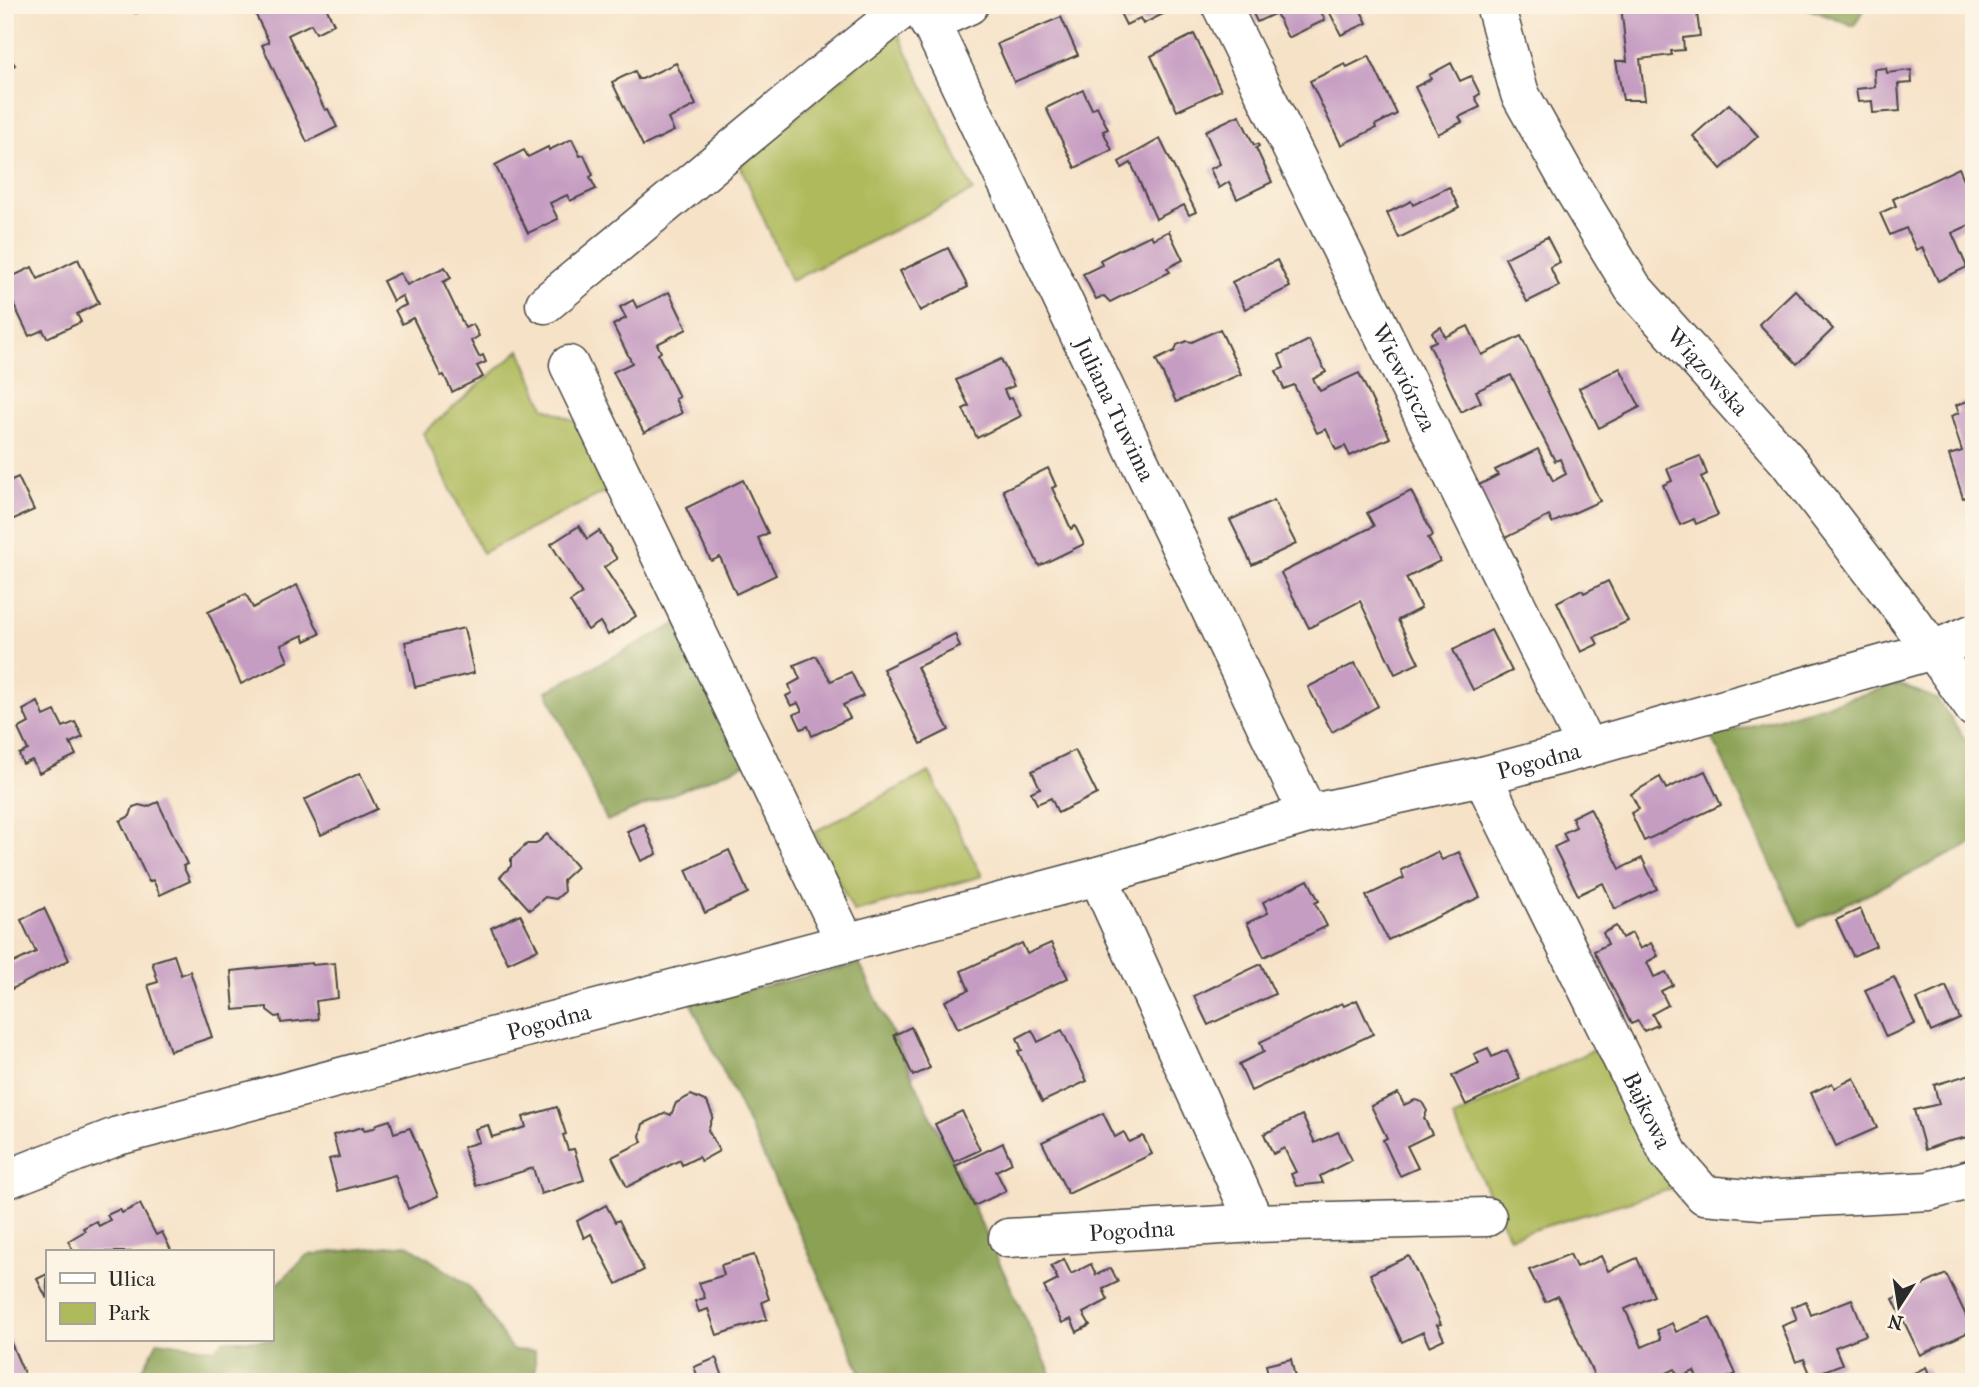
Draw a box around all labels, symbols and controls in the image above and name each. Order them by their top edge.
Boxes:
street label: Wiewiórcza [1366,318,1442,436]
street label: Wiązowska [1661,321,1754,421]
street label: Juliana Tuwima [1068,331,1161,486]
street label: Pogodna [1494,737,1584,785]
street label: Pogodna [504,998,594,1046]
street label: Bajkowa [1617,1068,1678,1153]
street label: Pogodna [1088,1214,1176,1247]
legend [46,1250,273,1342]
text: Ulica [108,1267,155,1291]
north arrow [1864,1272,1934,1342]
text: Park [108,1301,150,1325]
text: N [1886,1309,1905,1334]

